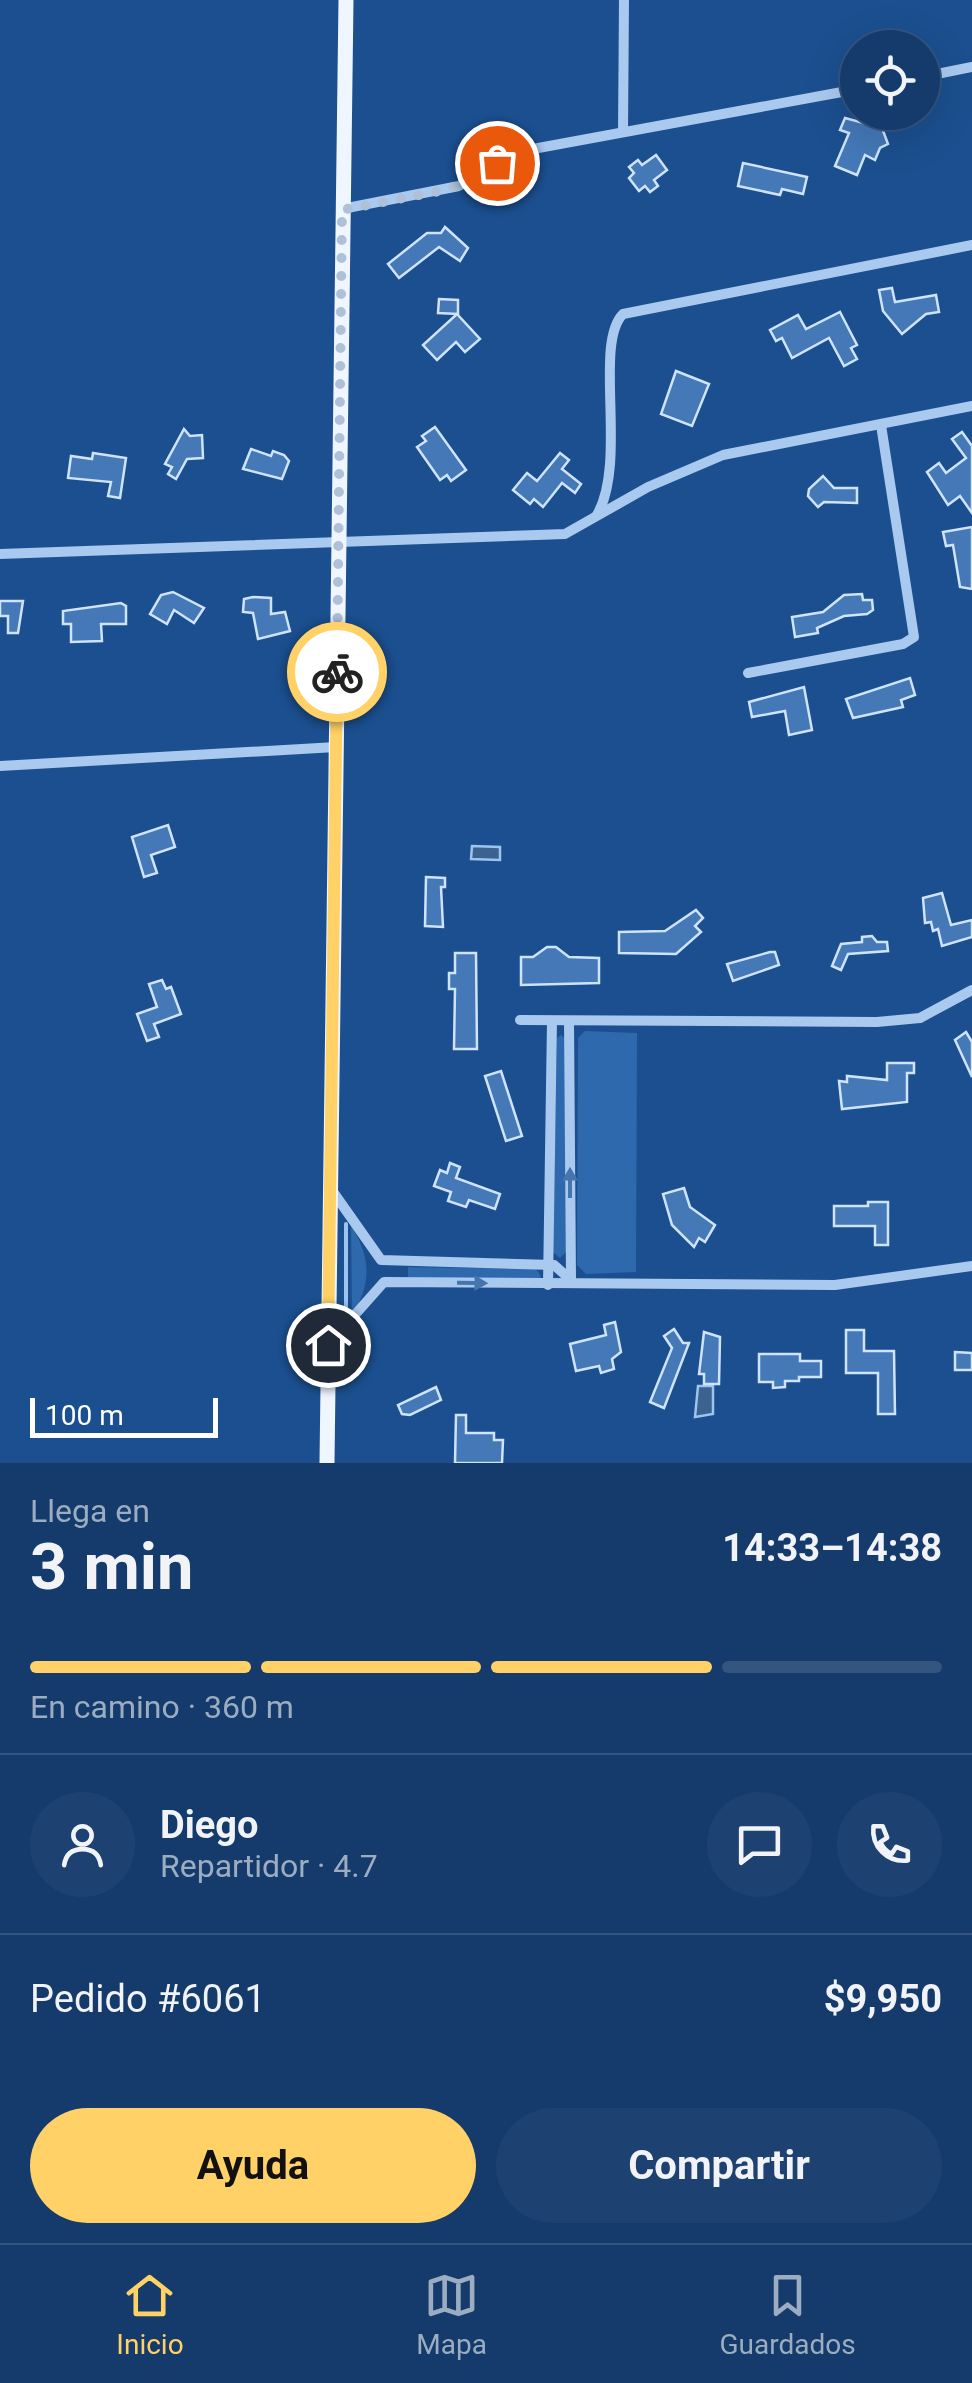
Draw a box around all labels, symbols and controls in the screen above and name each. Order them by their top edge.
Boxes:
map controls [840,30,940,130]
button: locate [840,30,940,130]
pin [455,121,540,206]
icon: bag [470,136,525,191]
courier [287,622,387,722]
icon: bike [310,645,365,700]
one-way arrow [562,1166,578,1198]
one-way arrow [457,1276,489,1292]
pin [286,1303,371,1388]
icon: home [301,1318,356,1373]
scale bar [30,1393,218,1438]
text: 100 m [45,1399,124,1432]
text: Llega en [30,1492,150,1530]
text: 14:33–14:38 [722,1526,942,1570]
text: 3 min [30,1529,193,1605]
text: En camino · 360 m [30,1688,294,1726]
button: person [30,1792,135,1897]
button: chat [707,1792,812,1897]
button: phone [837,1792,942,1897]
text: Diego [160,1803,258,1847]
text: Repartidor · 4.7 [160,1847,378,1885]
text: Pedido #6061 [30,1977,266,2021]
text: $9,950 [824,1977,942,2021]
button: Ayuda [30,2108,476,2223]
button: Compartir [496,2108,942,2223]
tab: Inicio [116,2268,184,2361]
tab: Mapa [416,2268,487,2361]
tab: Guardados [719,2268,856,2361]

